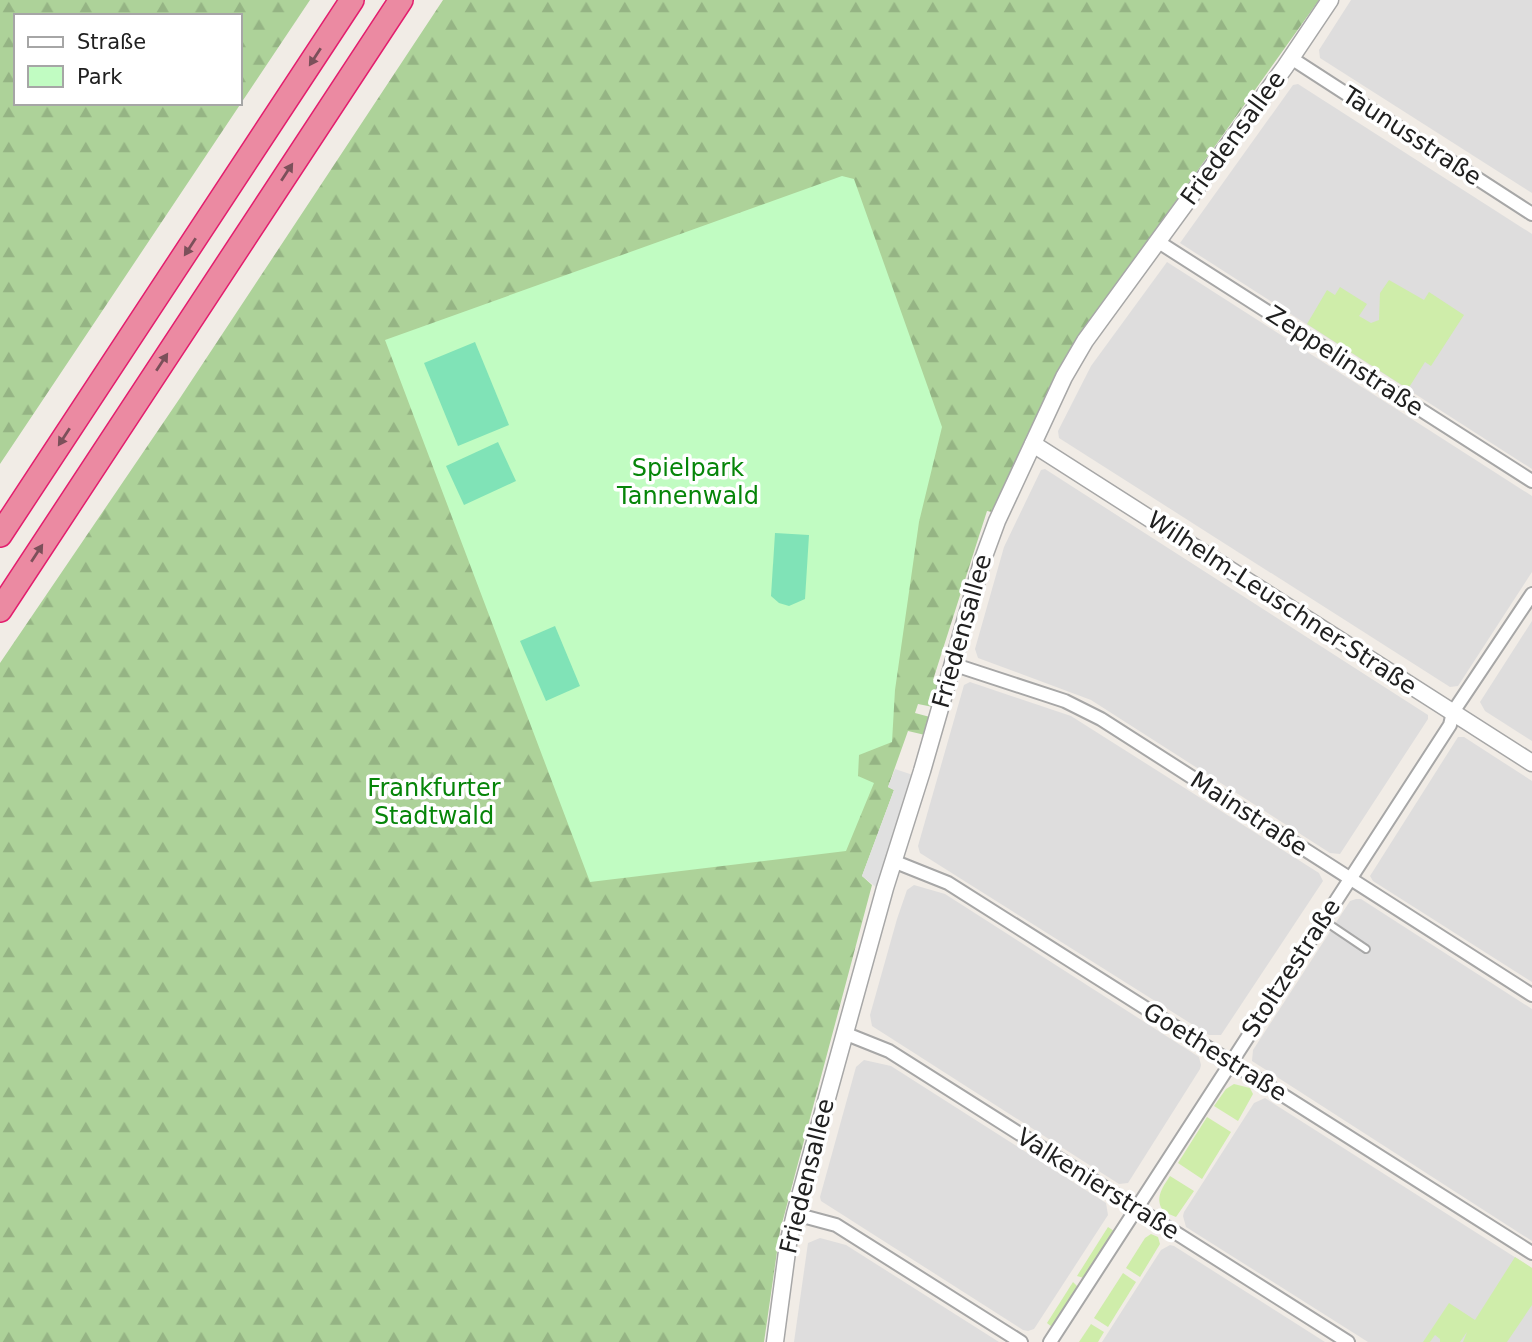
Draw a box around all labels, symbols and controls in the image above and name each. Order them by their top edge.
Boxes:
legend [14,14,242,105]
text: Straße [77,30,146,54]
one-way arrow [308,47,321,67]
text: Park [77,65,123,89]
street label: Friedensallee [1175,66,1291,210]
street label: Taunusstraße [1336,80,1487,191]
one-way arrow [281,163,294,182]
one-way arrow [183,237,196,257]
street label: Zeppelinstraße [1261,300,1429,422]
one-way arrow [156,353,169,372]
one-way arrow [58,427,71,447]
park label: Spielpark Tannenwald [616,454,759,510]
street label: Wilhelm-Leuschner-Straße [1142,505,1422,701]
one-way arrow [31,543,44,562]
street label: Friedensallee [927,551,997,711]
street label: Mainstraße [1185,766,1313,862]
park label: Frankfurter Stadtwald [367,774,501,830]
street label: Stoltzestraße [1236,894,1346,1042]
street label: Goethestraße [1138,997,1292,1107]
street label: Friedensallee [774,1096,840,1256]
street label: Valkenierstraße [1011,1123,1185,1245]

